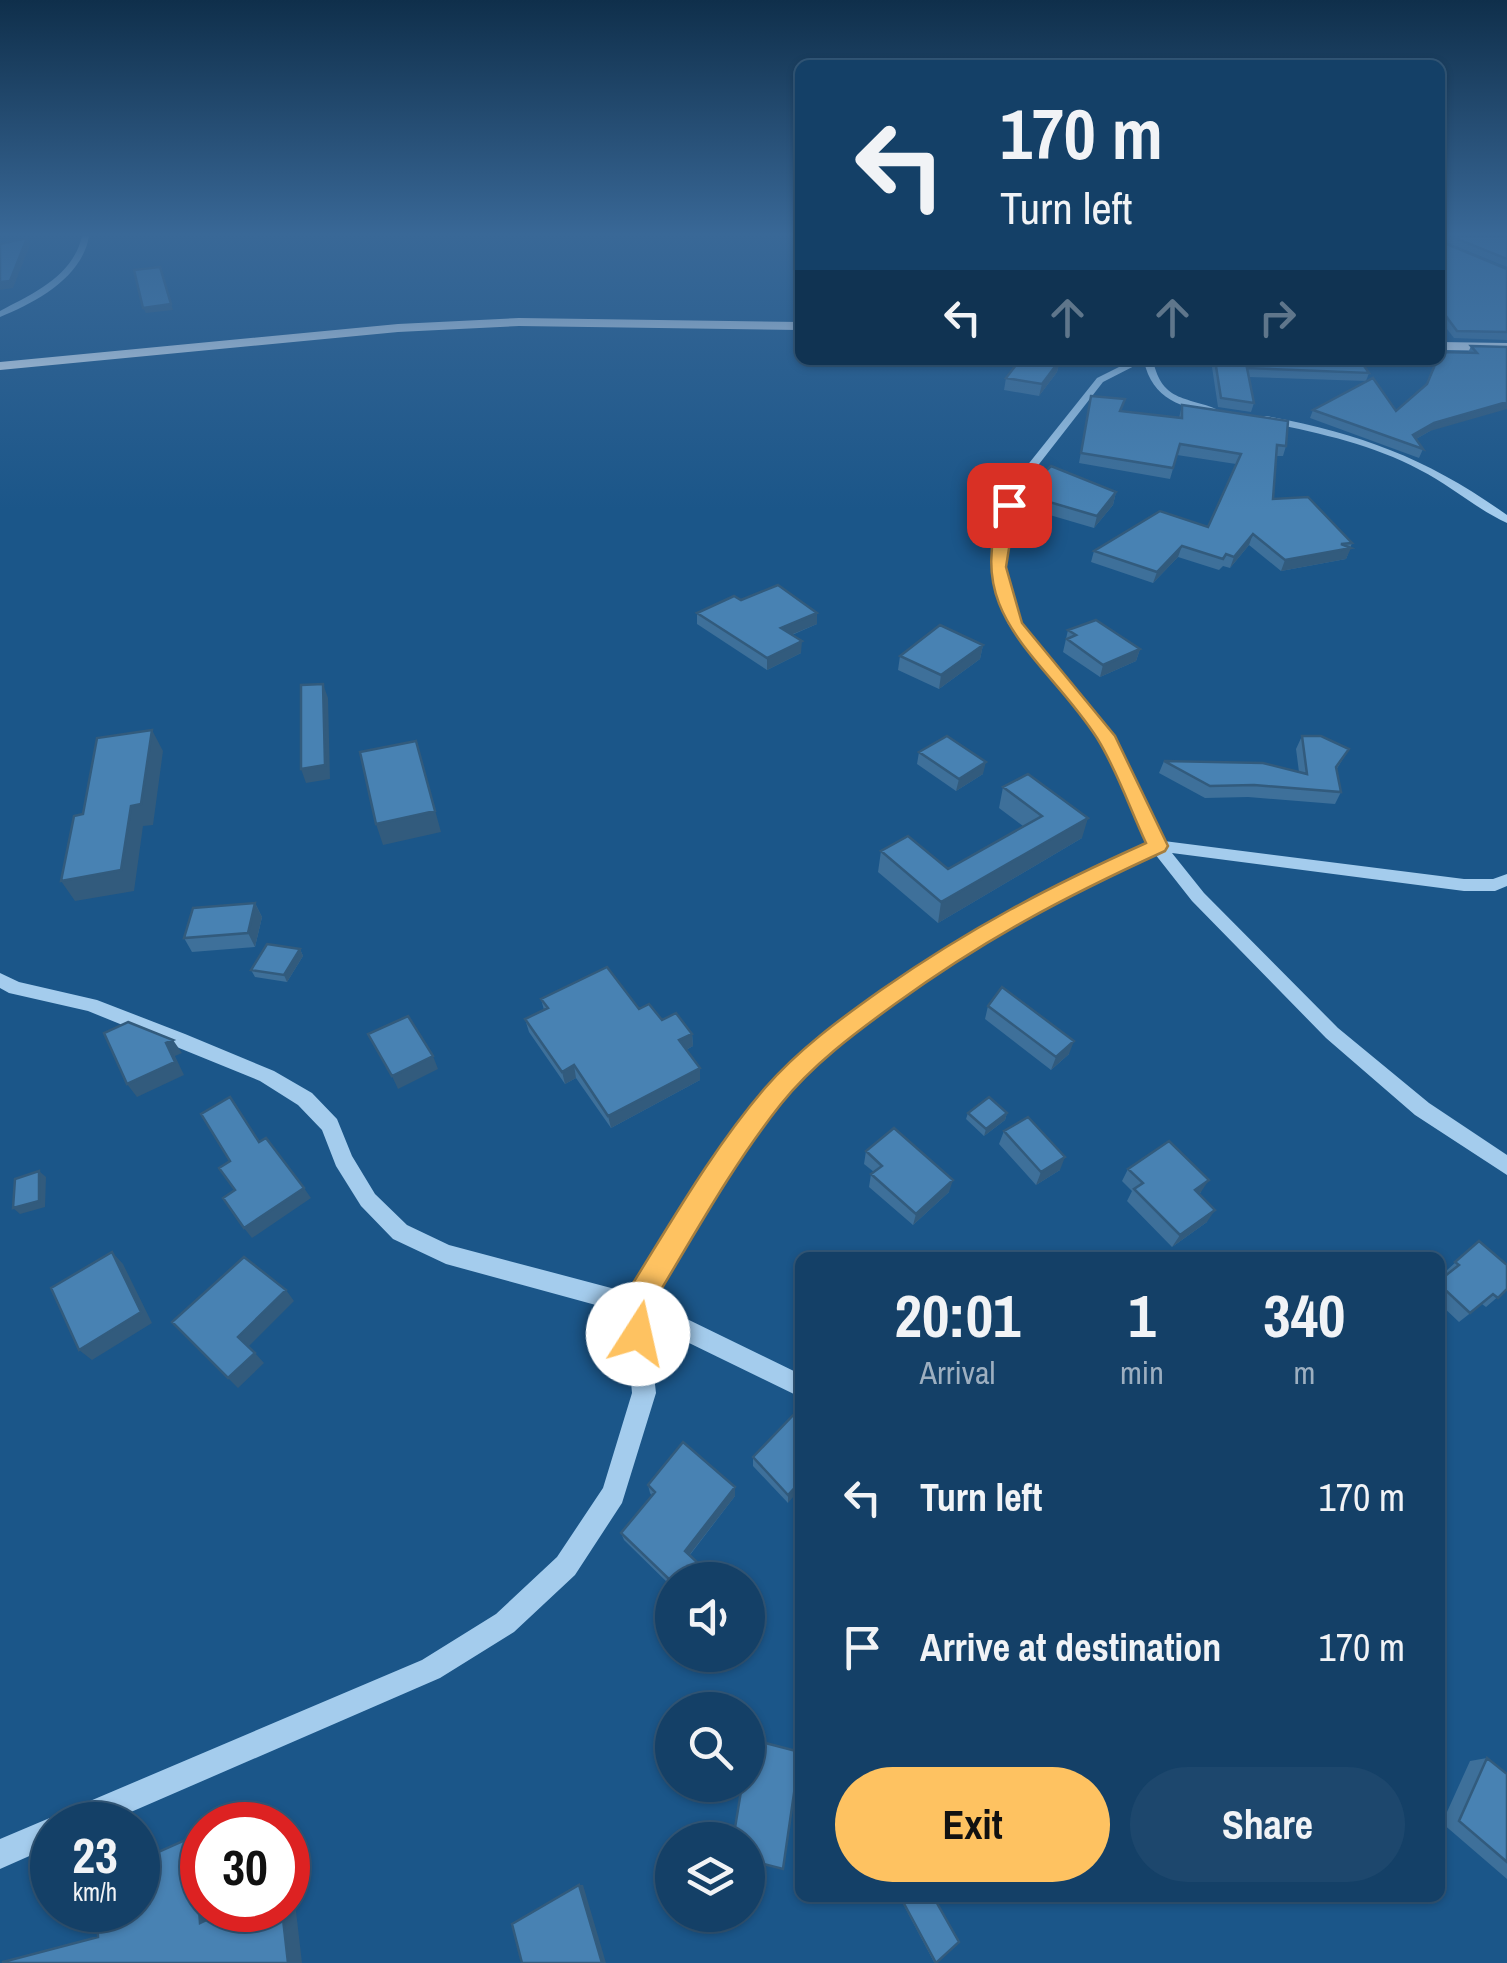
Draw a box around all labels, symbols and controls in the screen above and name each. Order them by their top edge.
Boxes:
text: 170 m [1000,87,1163,181]
icon: left [835,100,965,230]
text: Turn left [1000,177,1132,238]
icon: left [935,290,990,345]
icon: ahead [1040,290,1095,345]
icon: ahead [1145,290,1200,345]
icon: right [1250,290,1305,345]
pin [967,463,1052,548]
icon: arrive [982,478,1037,533]
text: 20:01 [895,1275,1020,1356]
text: 1 [1128,1275,1156,1356]
text: 340 [1263,1275,1345,1356]
position arrow [586,1282,690,1386]
text: Arrival [920,1351,995,1394]
text: min [1120,1351,1164,1394]
text: m [1293,1351,1315,1394]
icon: left [835,1470,890,1525]
text: Turn left [920,1472,1042,1523]
text: 170 m [1318,1472,1405,1523]
map controls [655,1562,765,1932]
button: sound [655,1562,765,1672]
icon: arrive [835,1620,890,1675]
text: Arrive at destination [920,1622,1221,1673]
text: 170 m [1318,1622,1405,1673]
button: search [655,1692,765,1802]
button: Exit [835,1767,1110,1882]
button: Share [1130,1767,1405,1882]
speed limit sign: 30 [180,1802,310,1932]
text: 23 [72,1821,118,1889]
button: layers [655,1822,765,1932]
text: km/h [73,1875,117,1909]

